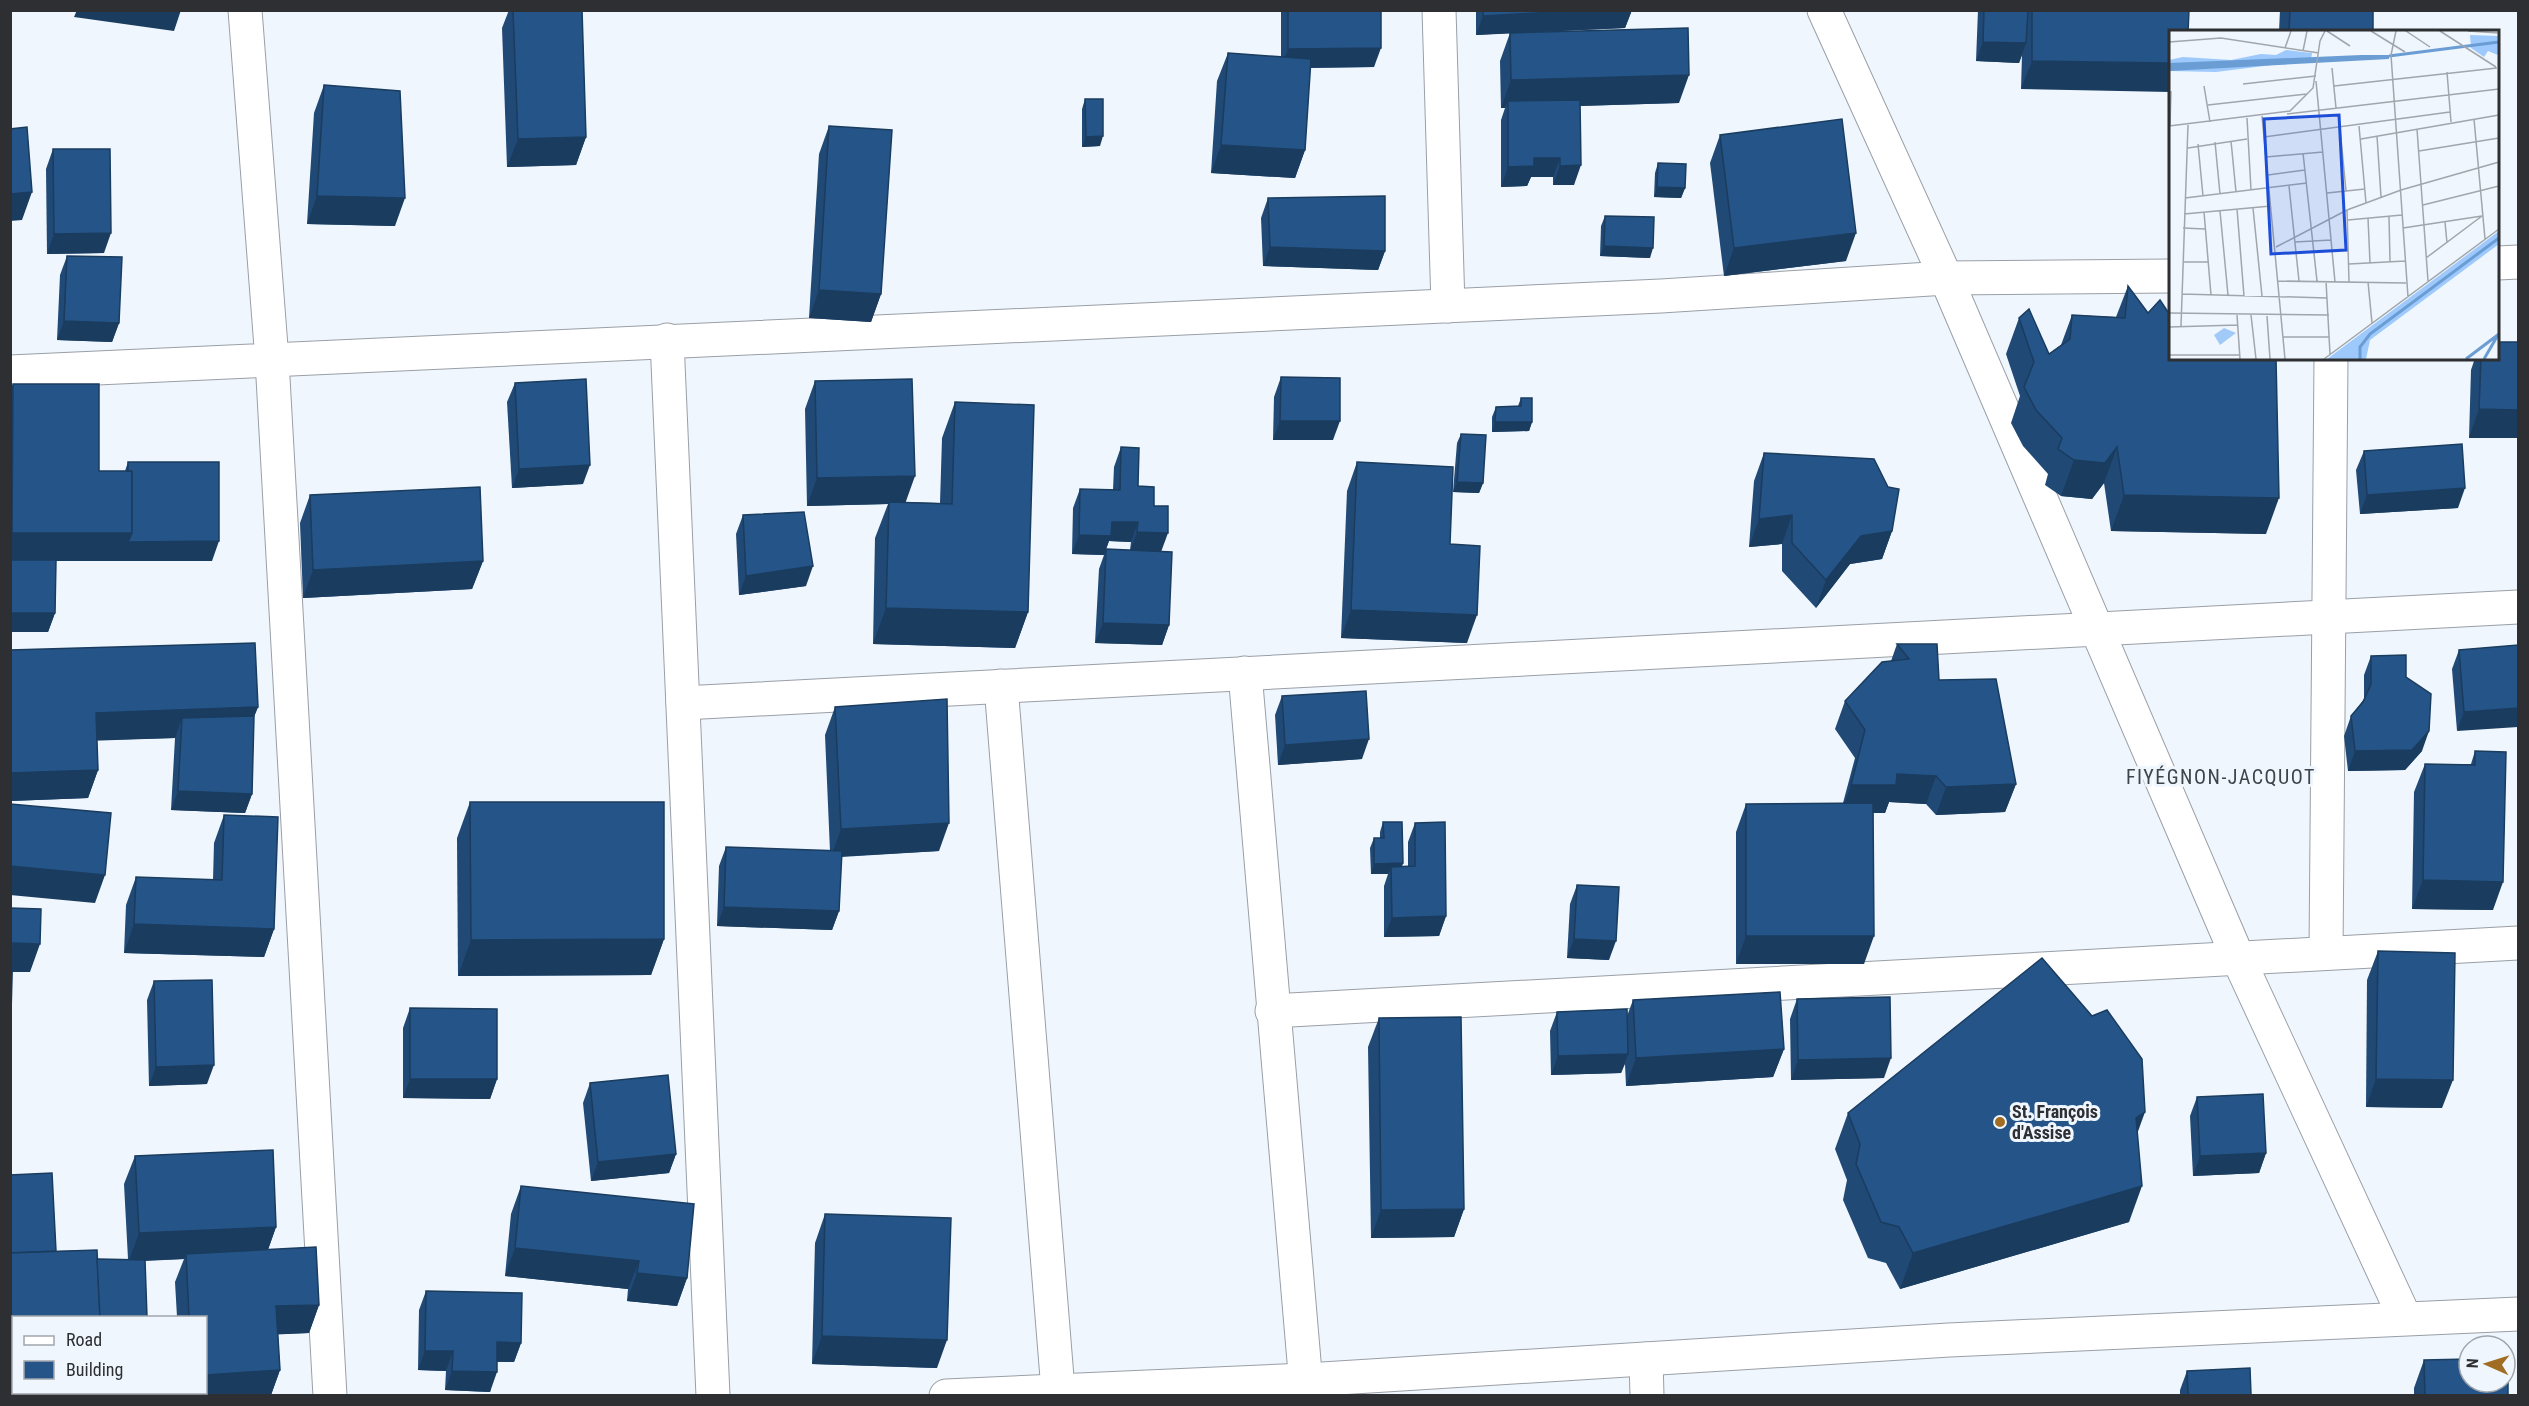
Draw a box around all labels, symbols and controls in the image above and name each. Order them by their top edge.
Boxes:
inset map [2169,30,2499,360]
district label: FIYÉGNON-JACQUOT [2126,765,2316,789]
place label: St. François d'Assise [2012,1101,2098,1143]
marker: St. François d'Assise [1993,1115,2007,1129]
legend [12,1316,207,1394]
text: Road [66,1329,102,1350]
north arrow [2457,1334,2517,1394]
text: N [2463,1358,2482,1369]
text: Building [66,1359,123,1380]

